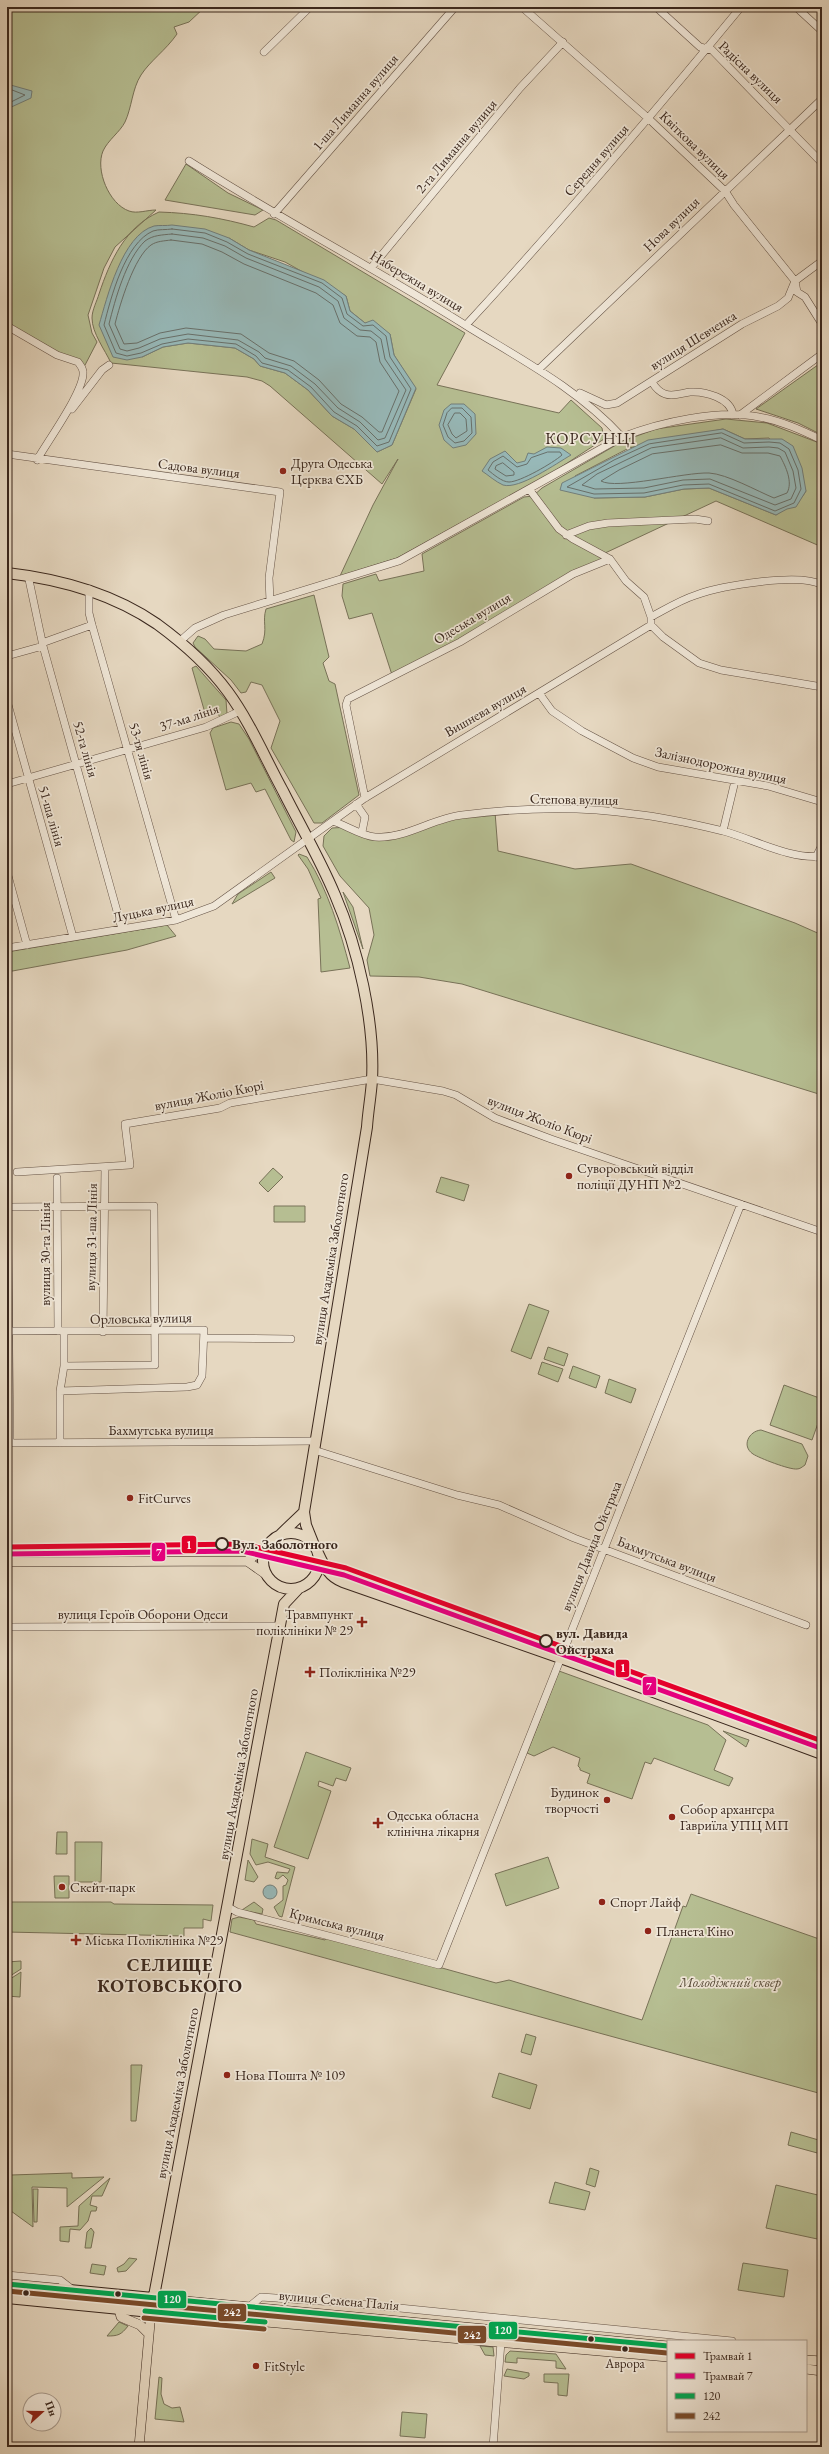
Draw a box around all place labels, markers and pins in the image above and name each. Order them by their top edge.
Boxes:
place label: Друга Одеська Церква ЄХБ [291,454,373,488]
marker: Друга Одеська Церква ЄХБ [278,466,288,476]
place label: Суворовський відділ поліції ДУНП №2 [577,1159,694,1193]
marker: Суворовський відділ поліції ДУНП №2 [564,1171,574,1181]
place label: FitCurves [138,1489,191,1507]
marker: FitCurves [125,1493,135,1503]
place label: Вул. Заболотного [232,1535,338,1553]
marker: Вул. Заболотного [215,1537,229,1551]
place label: Травмпункт поліклініки № 29 [256,1605,353,1639]
marker: Травмпункт поліклініки № 29 [356,1616,368,1628]
place label: вул. Давида Ойстраха [556,1624,629,1658]
marker: вул. Давида Ойстраха [539,1634,553,1648]
place label: Поліклініка №29 [319,1663,416,1681]
marker: Поліклініка №29 [304,1666,316,1678]
place label: Будинок творчості [545,1783,600,1817]
marker: Будинок творчості [602,1795,612,1805]
place label: Собор архангера Гавриїла УПЦ МП [680,1800,789,1834]
place label: Одеська обласна клінічна лікарня [387,1806,480,1840]
marker: Собор архангера Гавриїла УПЦ МП [667,1812,677,1822]
marker: Одеська обласна клінічна лікарня [372,1817,384,1829]
place label: Скейт-парк [70,1878,136,1896]
marker: Скейт-парк [57,1882,67,1892]
place label: Спорт Лайф [610,1893,681,1911]
marker: Спорт Лайф [597,1897,607,1907]
place label: Планета Кіно [656,1922,734,1940]
marker: Планета Кіно [643,1926,653,1936]
place label: Міська Поліклініка №29 [85,1931,223,1949]
marker: Міська Поліклініка №29 [70,1934,82,1946]
place label: Нова Пошта № 109 [235,2066,345,2084]
marker: Нова Пошта № 109 [222,2070,232,2080]
unlabelled marker [21,2288,31,2298]
unlabelled marker [113,2289,123,2299]
unlabelled marker [586,2334,596,2344]
marker: Аврора [620,2344,630,2354]
place label: Аврора [604,2355,645,2372]
place label: FitStyle [264,2357,305,2375]
marker: FitStyle [251,2361,261,2371]

